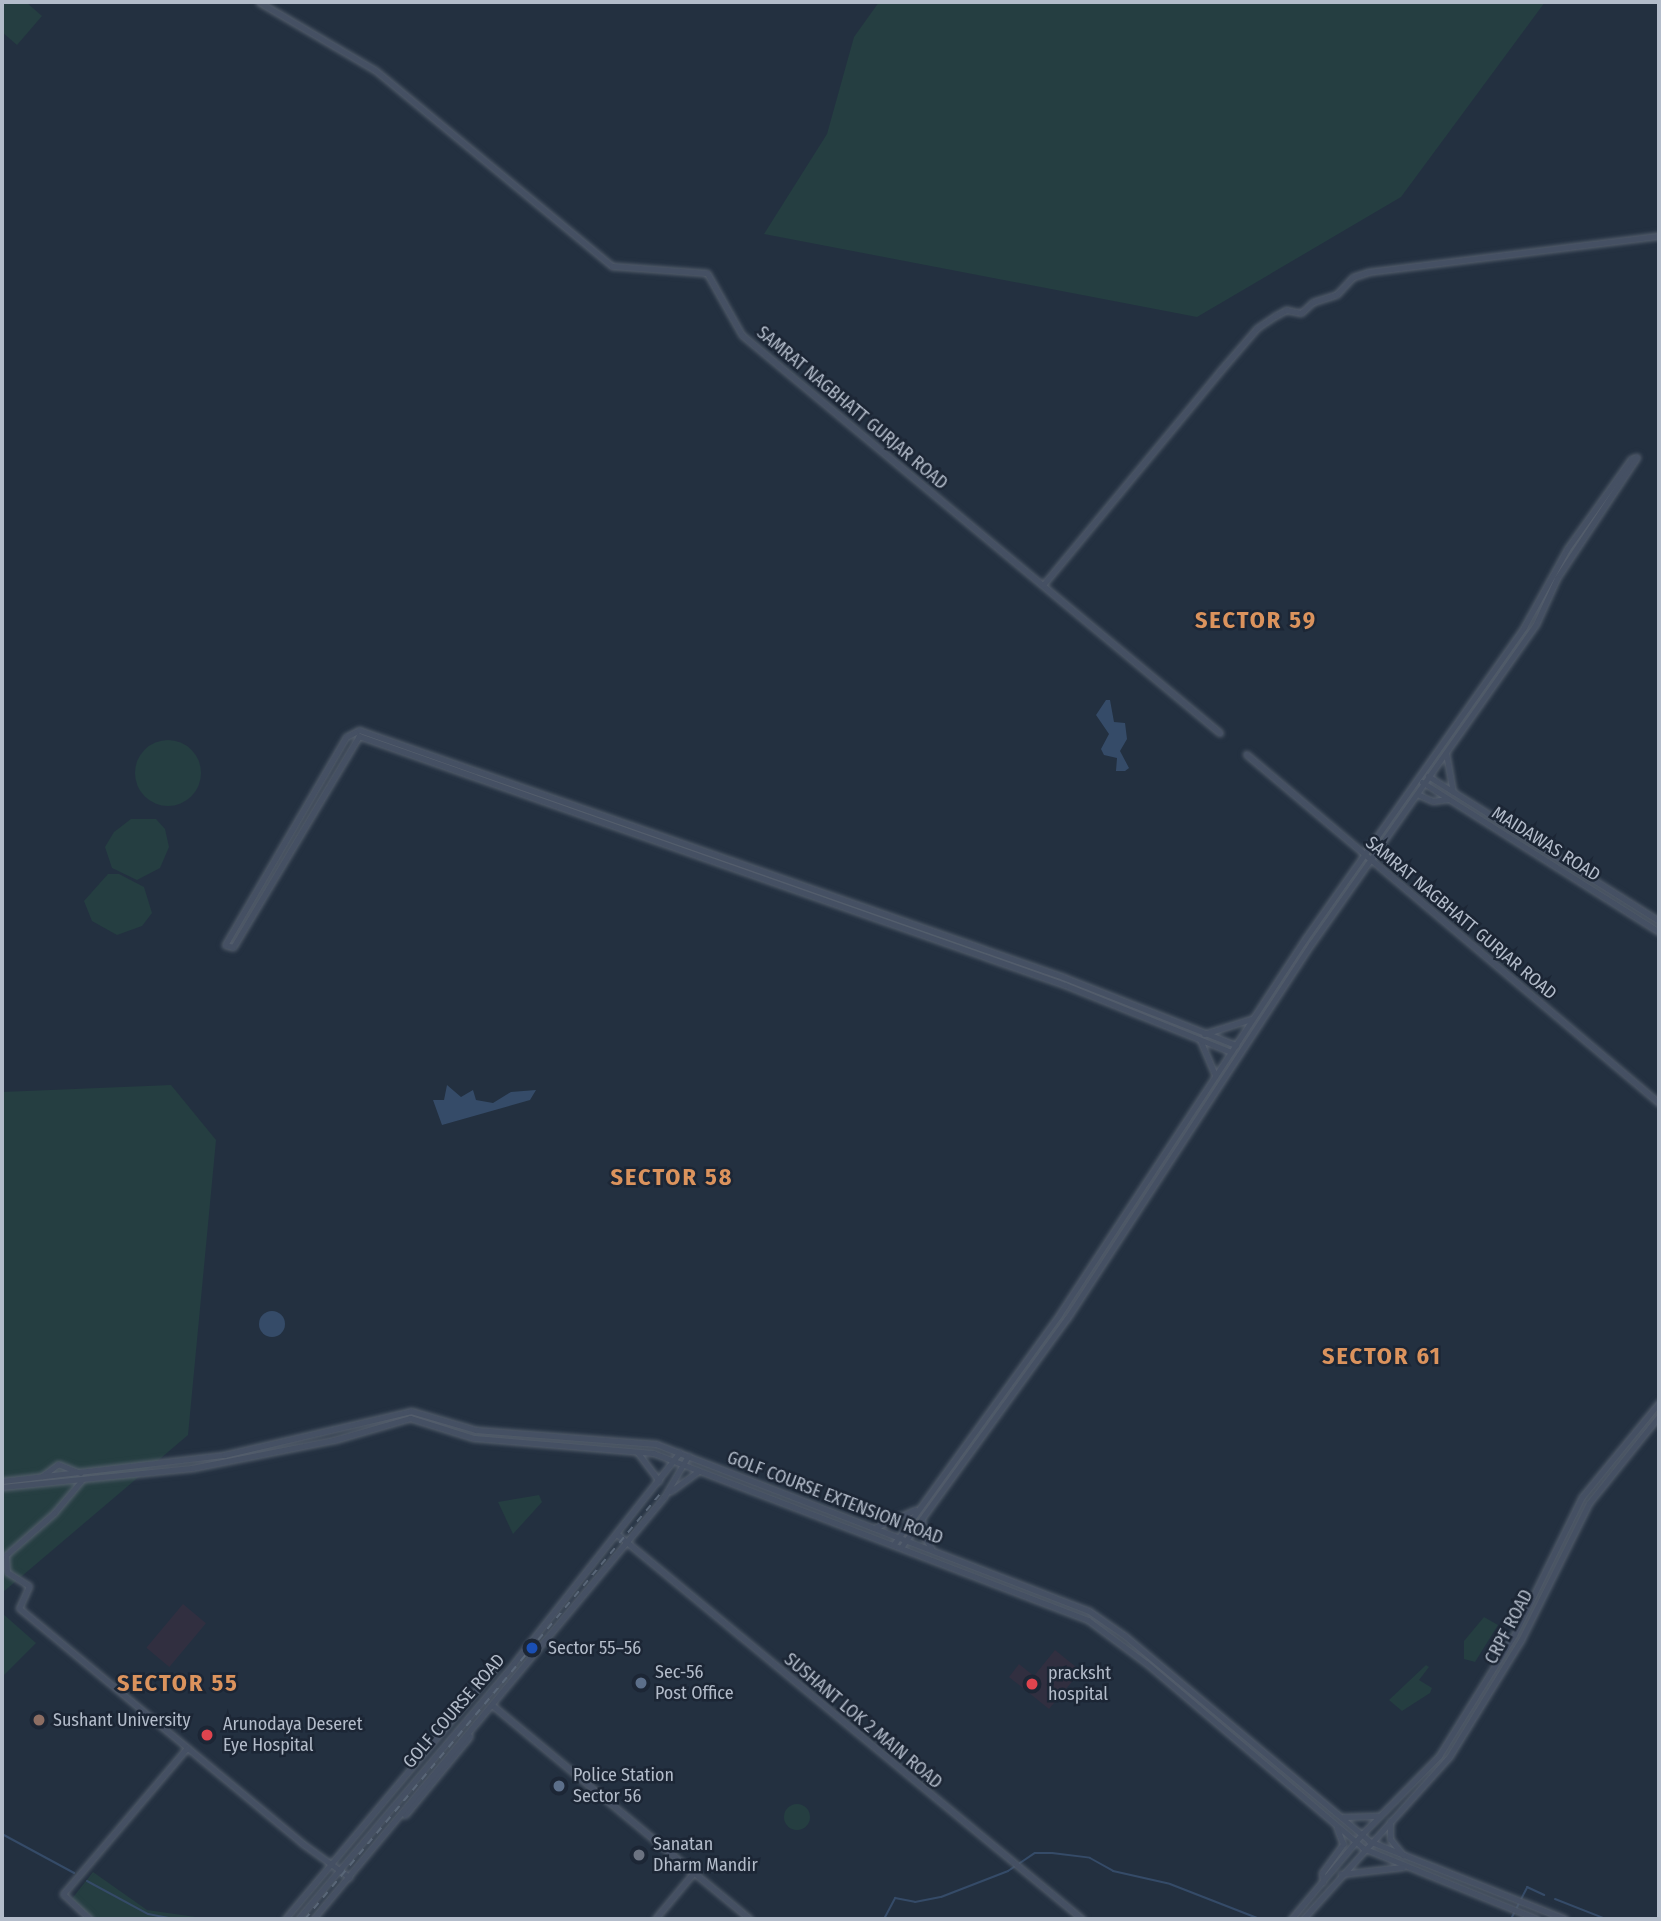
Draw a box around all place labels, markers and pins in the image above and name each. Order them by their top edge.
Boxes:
place label: Sector 55–56 [548,1637,641,1659]
marker: Sector 55–56 [522,1638,542,1658]
place label: Sec-56 Post Office [655,1662,734,1704]
place label: pracksht hospital [1048,1663,1111,1706]
marker: pracksht hospital [1022,1674,1042,1694]
marker: Sec-56 Post Office [633,1675,649,1691]
place label: Sushant University [53,1709,190,1731]
marker: Sushant University [31,1712,47,1728]
place label: Arunodaya Deseret Eye Hospital [223,1714,363,1756]
marker: Arunodaya Deseret Eye Hospital [197,1725,217,1745]
place label: Police Station Sector 56 [573,1765,674,1808]
marker: Police Station Sector 56 [551,1778,567,1794]
place label: Sanatan Dharm Mandir [653,1834,758,1876]
marker: Sanatan Dharm Mandir [631,1847,647,1863]

